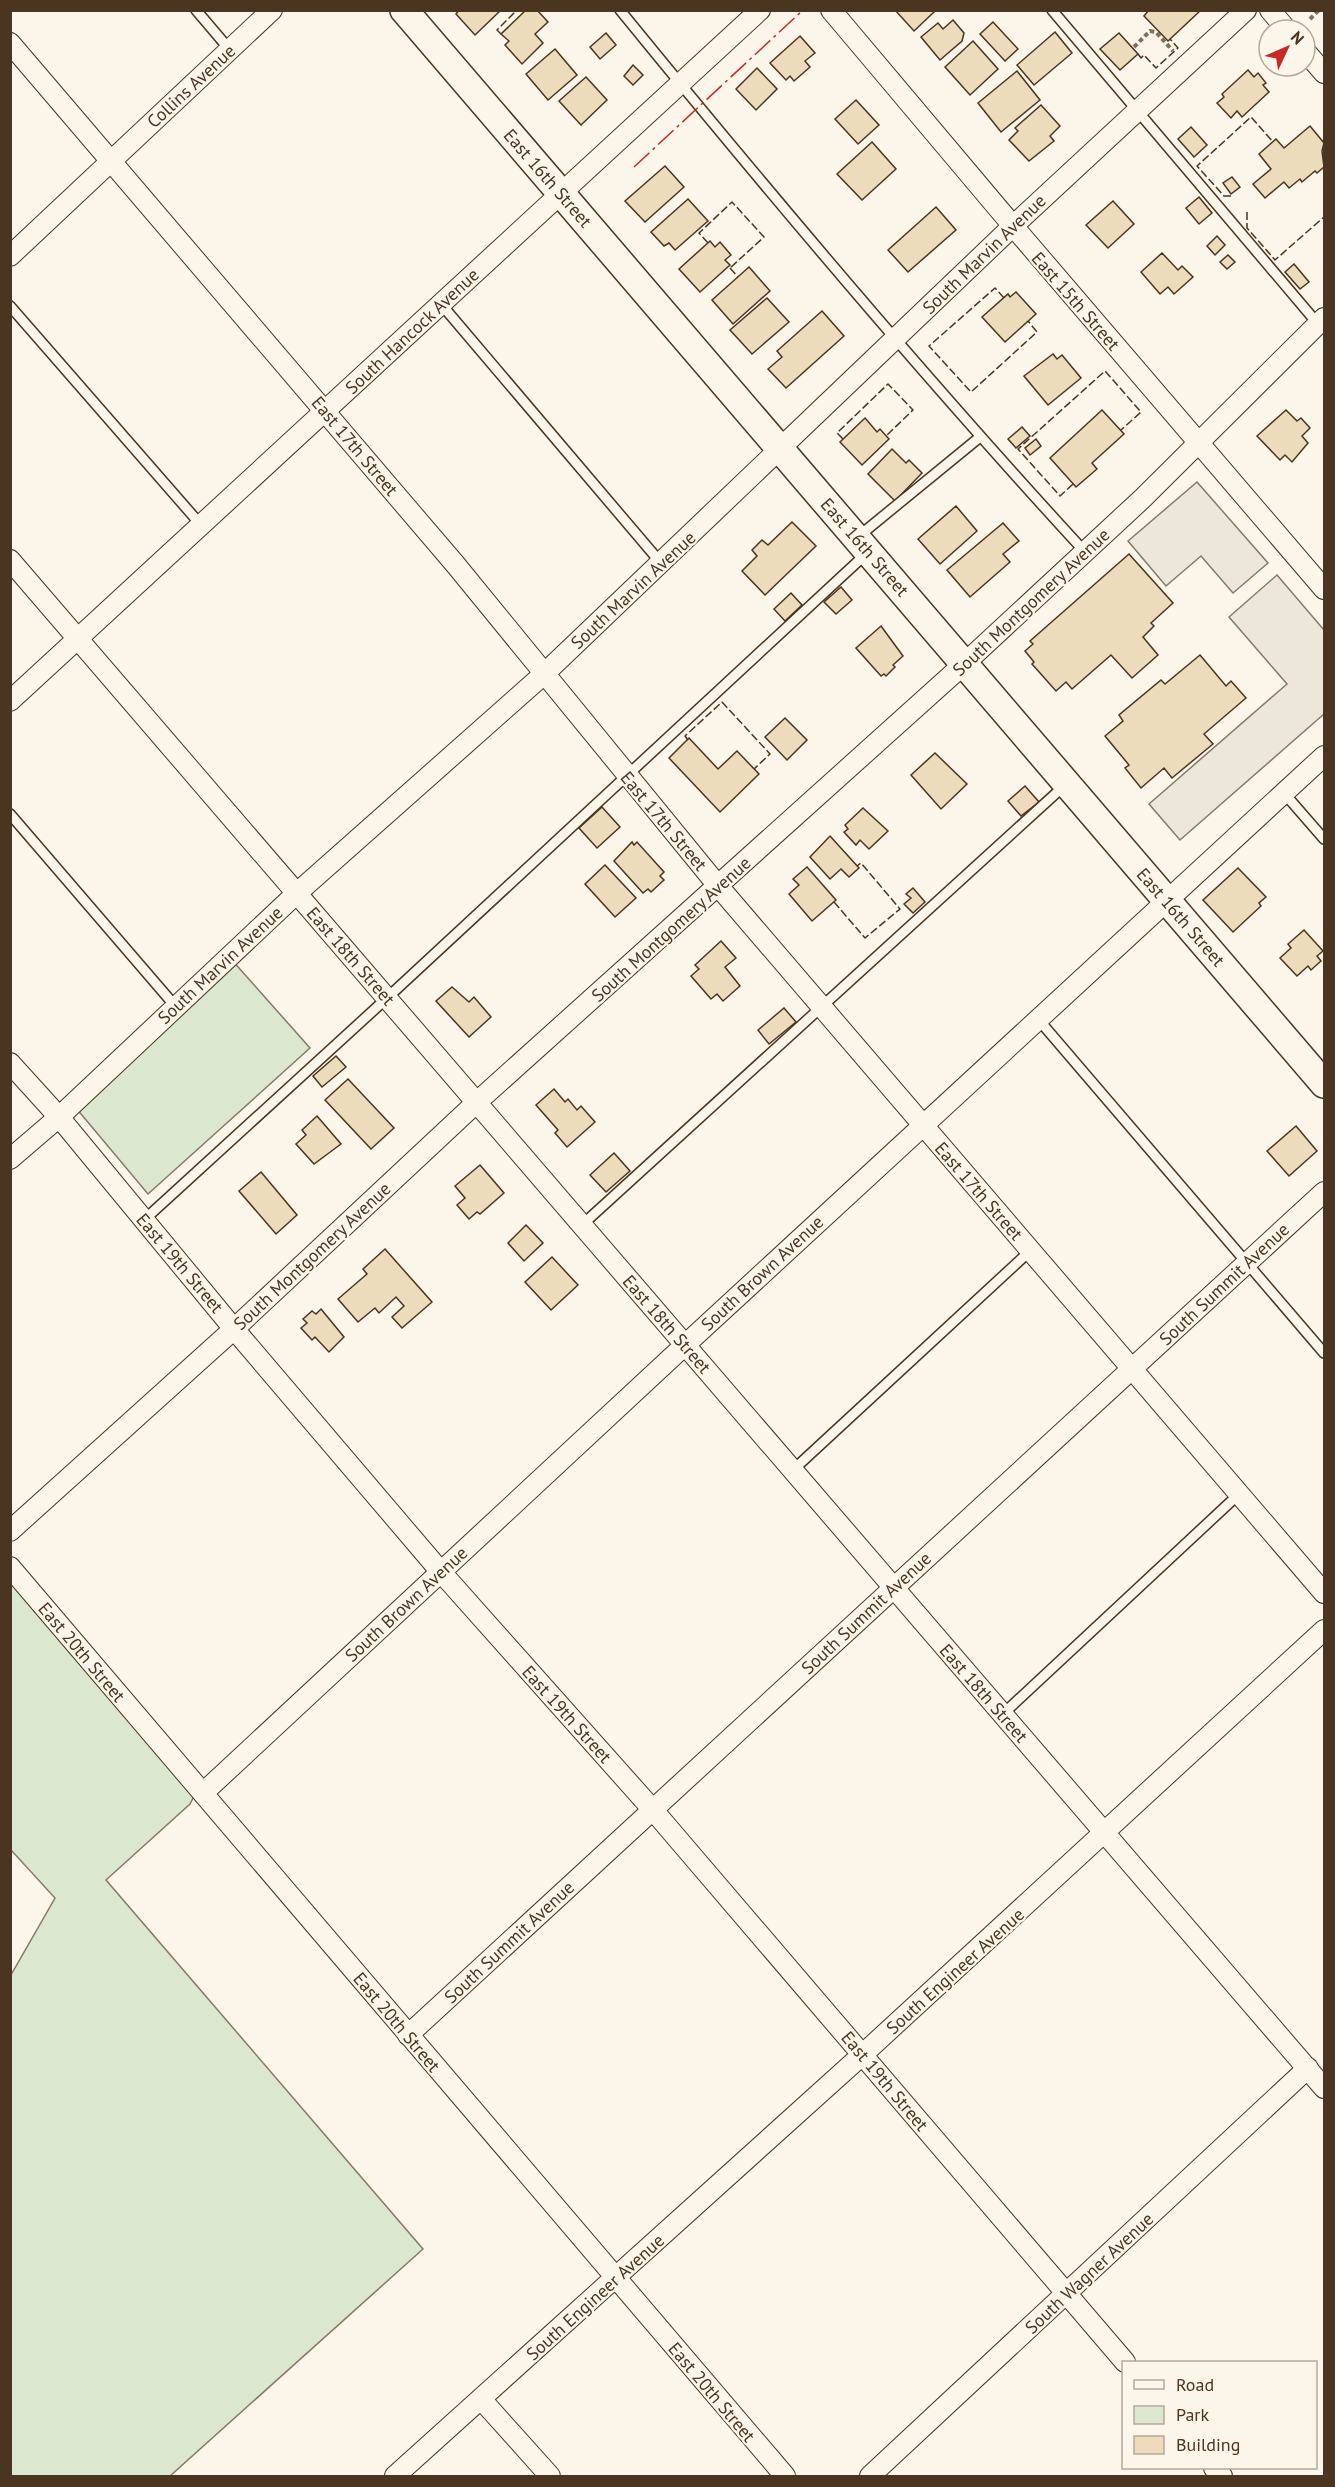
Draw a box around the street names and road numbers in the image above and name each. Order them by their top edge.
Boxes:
street label: Collins Avenue [142,39,240,133]
street label: East 16th Street [499,124,597,232]
street label: South Marvin Avenue [917,189,1051,319]
street label: East 15th Street [1027,247,1125,355]
street label: South Hancock Avenue [340,263,484,399]
street label: East 17th Street [307,392,403,500]
street label: East 16th Street [816,493,914,601]
street label: South Montgomery Avenue [948,523,1114,681]
street label: South Marvin Avenue [566,526,700,654]
street label: East 17th Street [616,767,712,875]
street label: South Montgomery Avenue [587,851,755,1007]
street label: East 16th Street [1132,863,1230,971]
street label: South Marvin Avenue [153,901,287,1029]
street label: East 18th Street [302,902,400,1010]
street label: East 17th Street [930,1137,1028,1245]
street label: South Montgomery Avenue [229,1177,395,1335]
street label: East 19th Street [132,1208,228,1318]
street label: South Brown Avenue [696,1210,828,1336]
street label: South Summit Avenue [1154,1218,1294,1350]
street label: East 18th Street [618,1270,716,1378]
street label: South Brown Avenue [340,1541,472,1667]
street label: South Summit Avenue [796,1547,936,1679]
street label: East 20th Street [34,1597,130,1707]
street label: East 18th Street [935,1639,1033,1747]
street label: East 19th Street [517,1660,617,1768]
street label: South Summit Avenue [439,1876,579,2008]
street label: South Engineer Avenue [881,1903,1029,2039]
street label: East 20th Street [349,1967,445,2077]
street label: East 19th Street [837,2026,933,2136]
street label: South Wagner Avenue [1020,2207,1158,2339]
street label: South Engineer Avenue [521,2229,669,2365]
street label: East 20th Street [664,2337,760,2447]

